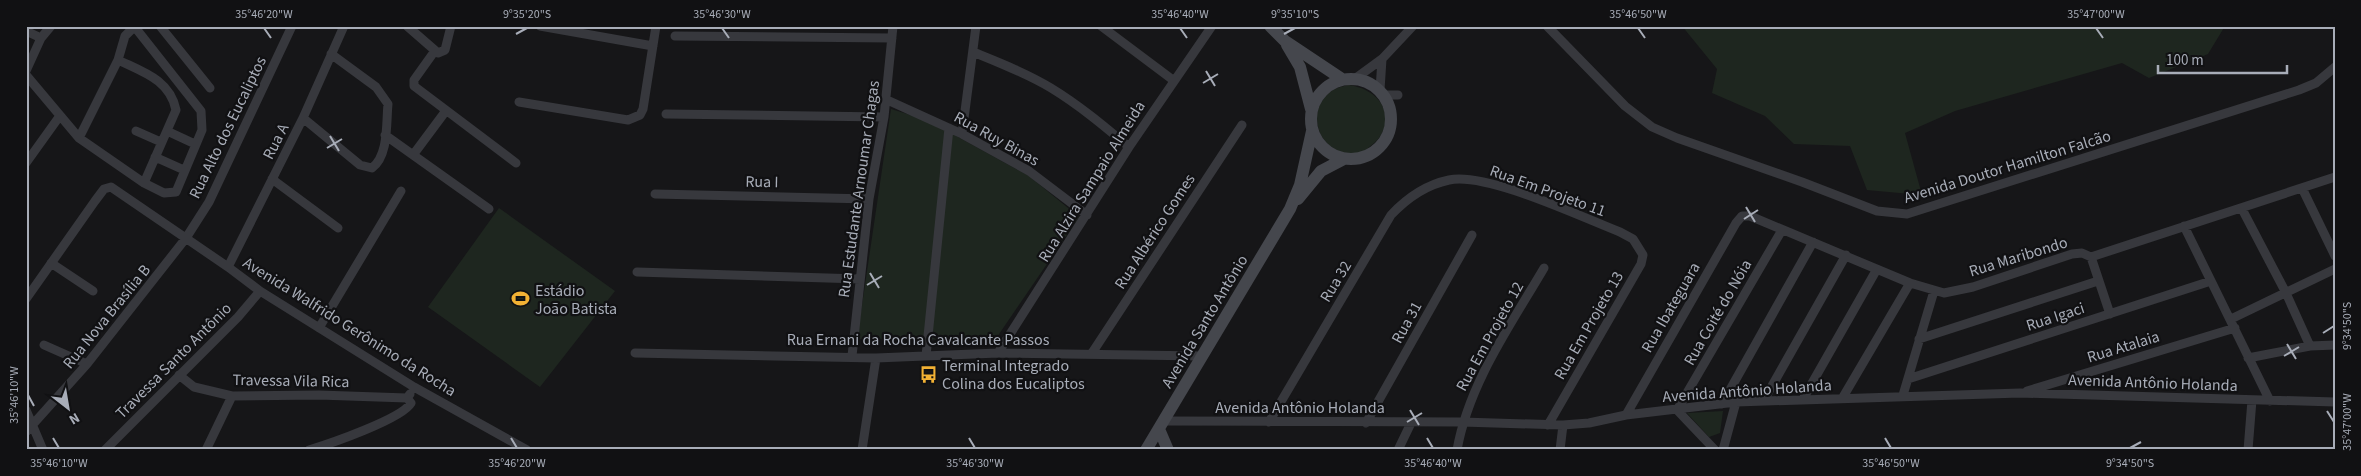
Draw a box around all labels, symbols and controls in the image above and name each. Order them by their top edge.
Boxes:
text: 35°46'20"W [235,6,293,23]
text: 9°35'20"S [503,6,551,23]
text: 35°46'30"W [693,6,751,23]
text: 35°46'40"W [1151,6,1209,23]
text: 9°35'10"S [1271,6,1319,23]
text: 35°46'50"W [1609,6,1667,23]
text: 35°47'00"W [2067,6,2125,23]
scale bar [2158,42,2287,74]
text: 100 m [2166,50,2204,71]
street label: Rua Alto dos Eucaliptos [184,52,272,202]
street label: Rua Estudante Arnoumar Chagas [833,79,885,299]
street label: Rua Alzira Sampaio Almeida [1033,97,1151,266]
street label: Rua Ruy Binas [950,106,1043,172]
street label: Rua A [258,119,294,163]
street label: Avenida Doutor Hamilton Falcão [1901,125,2114,209]
street label: Rua Em Projeto 11 [1487,160,1609,222]
street label: Rua Albérico Gomes [1109,169,1201,293]
street label: Rua I [745,171,779,193]
street label: Rua Maribondo [1966,232,2070,282]
street label: Avenida Santo Antônio [1156,251,1253,392]
street label: Avenida Walfrido Gerônimo da Rocha [239,252,460,402]
street label: Rua Coité do Nóia [1679,256,1757,369]
street label: Rua 32 [1315,257,1357,306]
street label: Rua Ibateguara [1636,258,1706,357]
street label: Rua Nova Brasília B [58,260,156,373]
street label: Rua Em Projeto 13 [1549,267,1629,384]
street label: Rua Em Projeto 12 [1451,278,1529,395]
place label: Estádio João Batista [535,280,617,320]
sports icon: Estádio João Batista [511,289,531,309]
street label: Rua 31 [1386,297,1427,347]
street label: Rua Igaci [2023,297,2087,337]
street label: Travessa Santo Antônio [111,298,237,424]
text: 9°34'50"S [2339,302,2356,350]
street label: Rua Atalaia [2084,325,2162,368]
street label: Rua Ernani da Rocha Cavalcante Passos [787,329,1050,351]
place label: Terminal Integrado Colina dos Eucaliptos [942,355,1085,395]
bus stop icon: Terminal Integrado Colina dos Eucaliptos [918,364,938,384]
text: 35°46'10"W [6,366,23,424]
street label: Travessa Vila Rica [232,369,350,393]
street label: Avenida Antônio Holanda [2068,369,2238,397]
street label: Avenida Antônio Holanda [1662,374,1832,408]
north arrow [42,384,92,434]
text: 35°47'00"W [2339,393,2356,451]
street label: Avenida Antônio Holanda [1215,397,1385,419]
text: N [65,407,83,429]
text: 35°46'10"W [30,455,88,472]
text: 35°46'20"W [488,455,546,472]
text: 35°46'30"W [946,455,1004,472]
text: 35°46'40"W [1404,455,1462,472]
text: 35°46'50"W [1862,455,1920,472]
text: 9°34'50"S [2106,455,2154,472]

